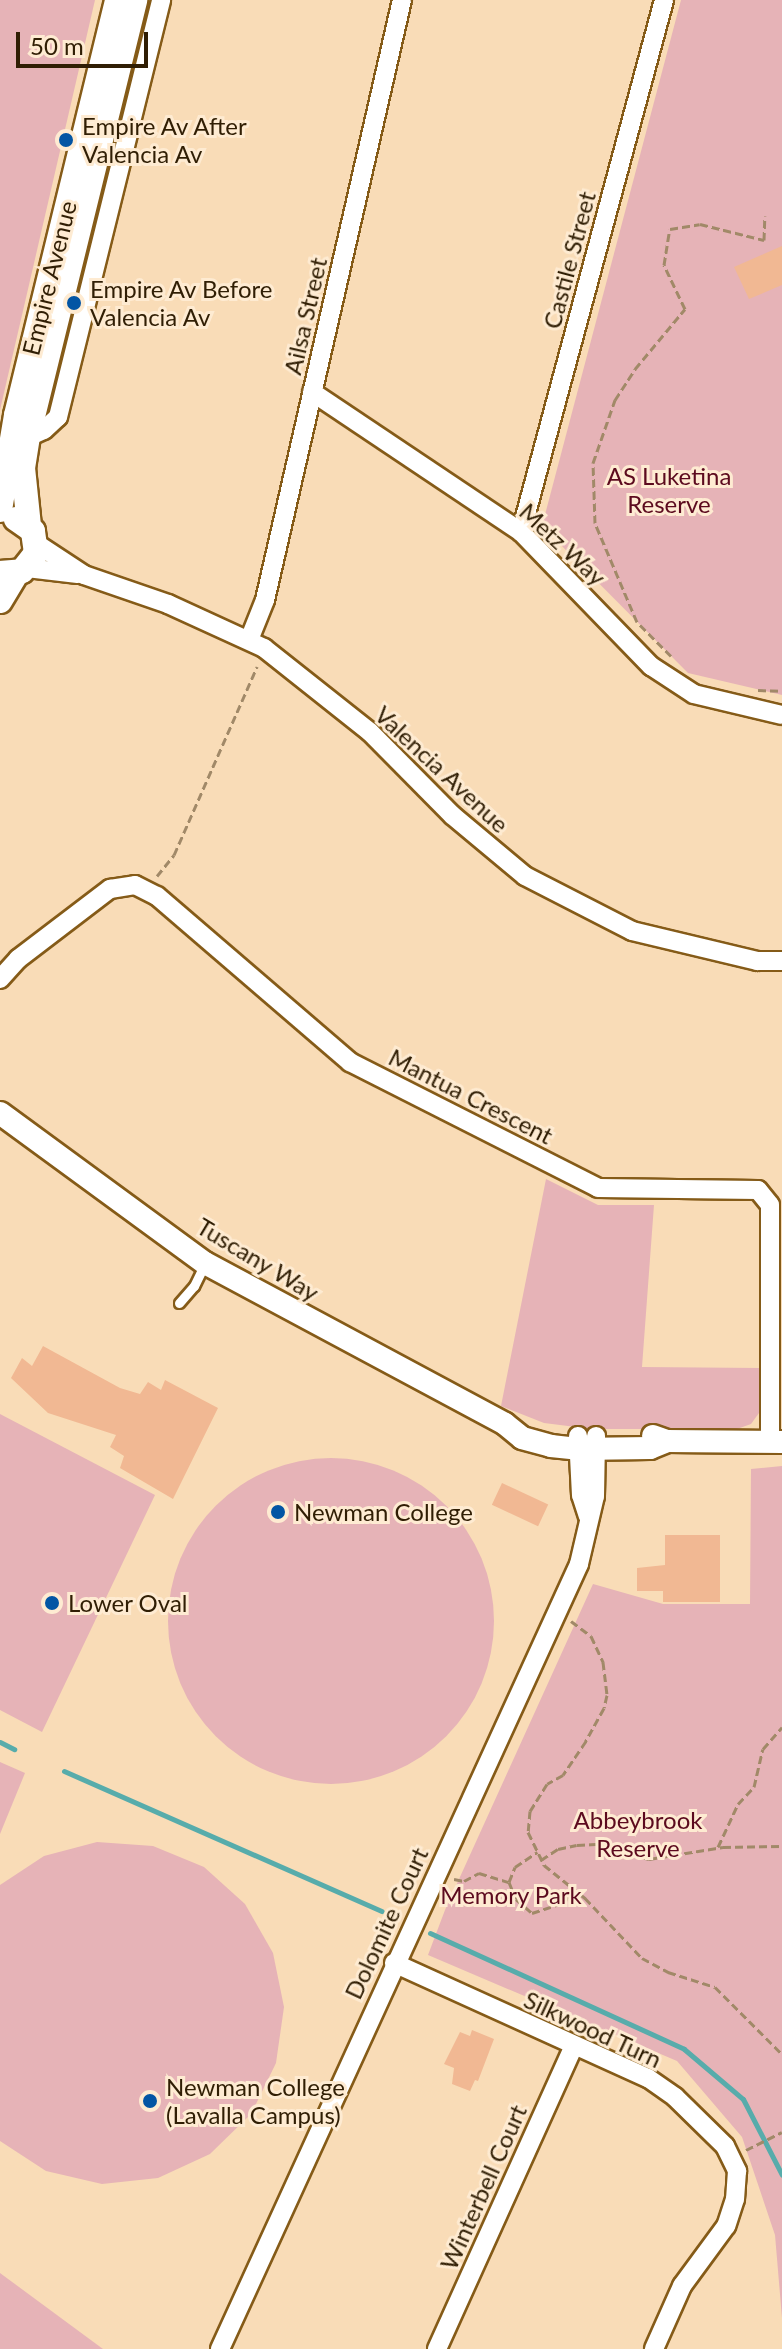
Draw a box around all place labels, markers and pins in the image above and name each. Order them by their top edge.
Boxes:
place label: Empire Av After Valencia Av [82,112,249,168]
marker: Empire Av After Valencia Av [57,131,75,149]
place label: Empire Av Before Valencia Av [90,275,274,331]
marker: Empire Av Before Valencia Av [65,294,83,312]
place label: Newman College [294,1498,473,1526]
marker: Newman College [269,1503,287,1521]
place label: Lower Oval [68,1589,188,1617]
marker: Lower Oval [43,1594,61,1612]
place label: Newman College (Lavalla Campus) [166,2073,345,2129]
marker: Newman College (Lavalla Campus) [141,2092,159,2110]

